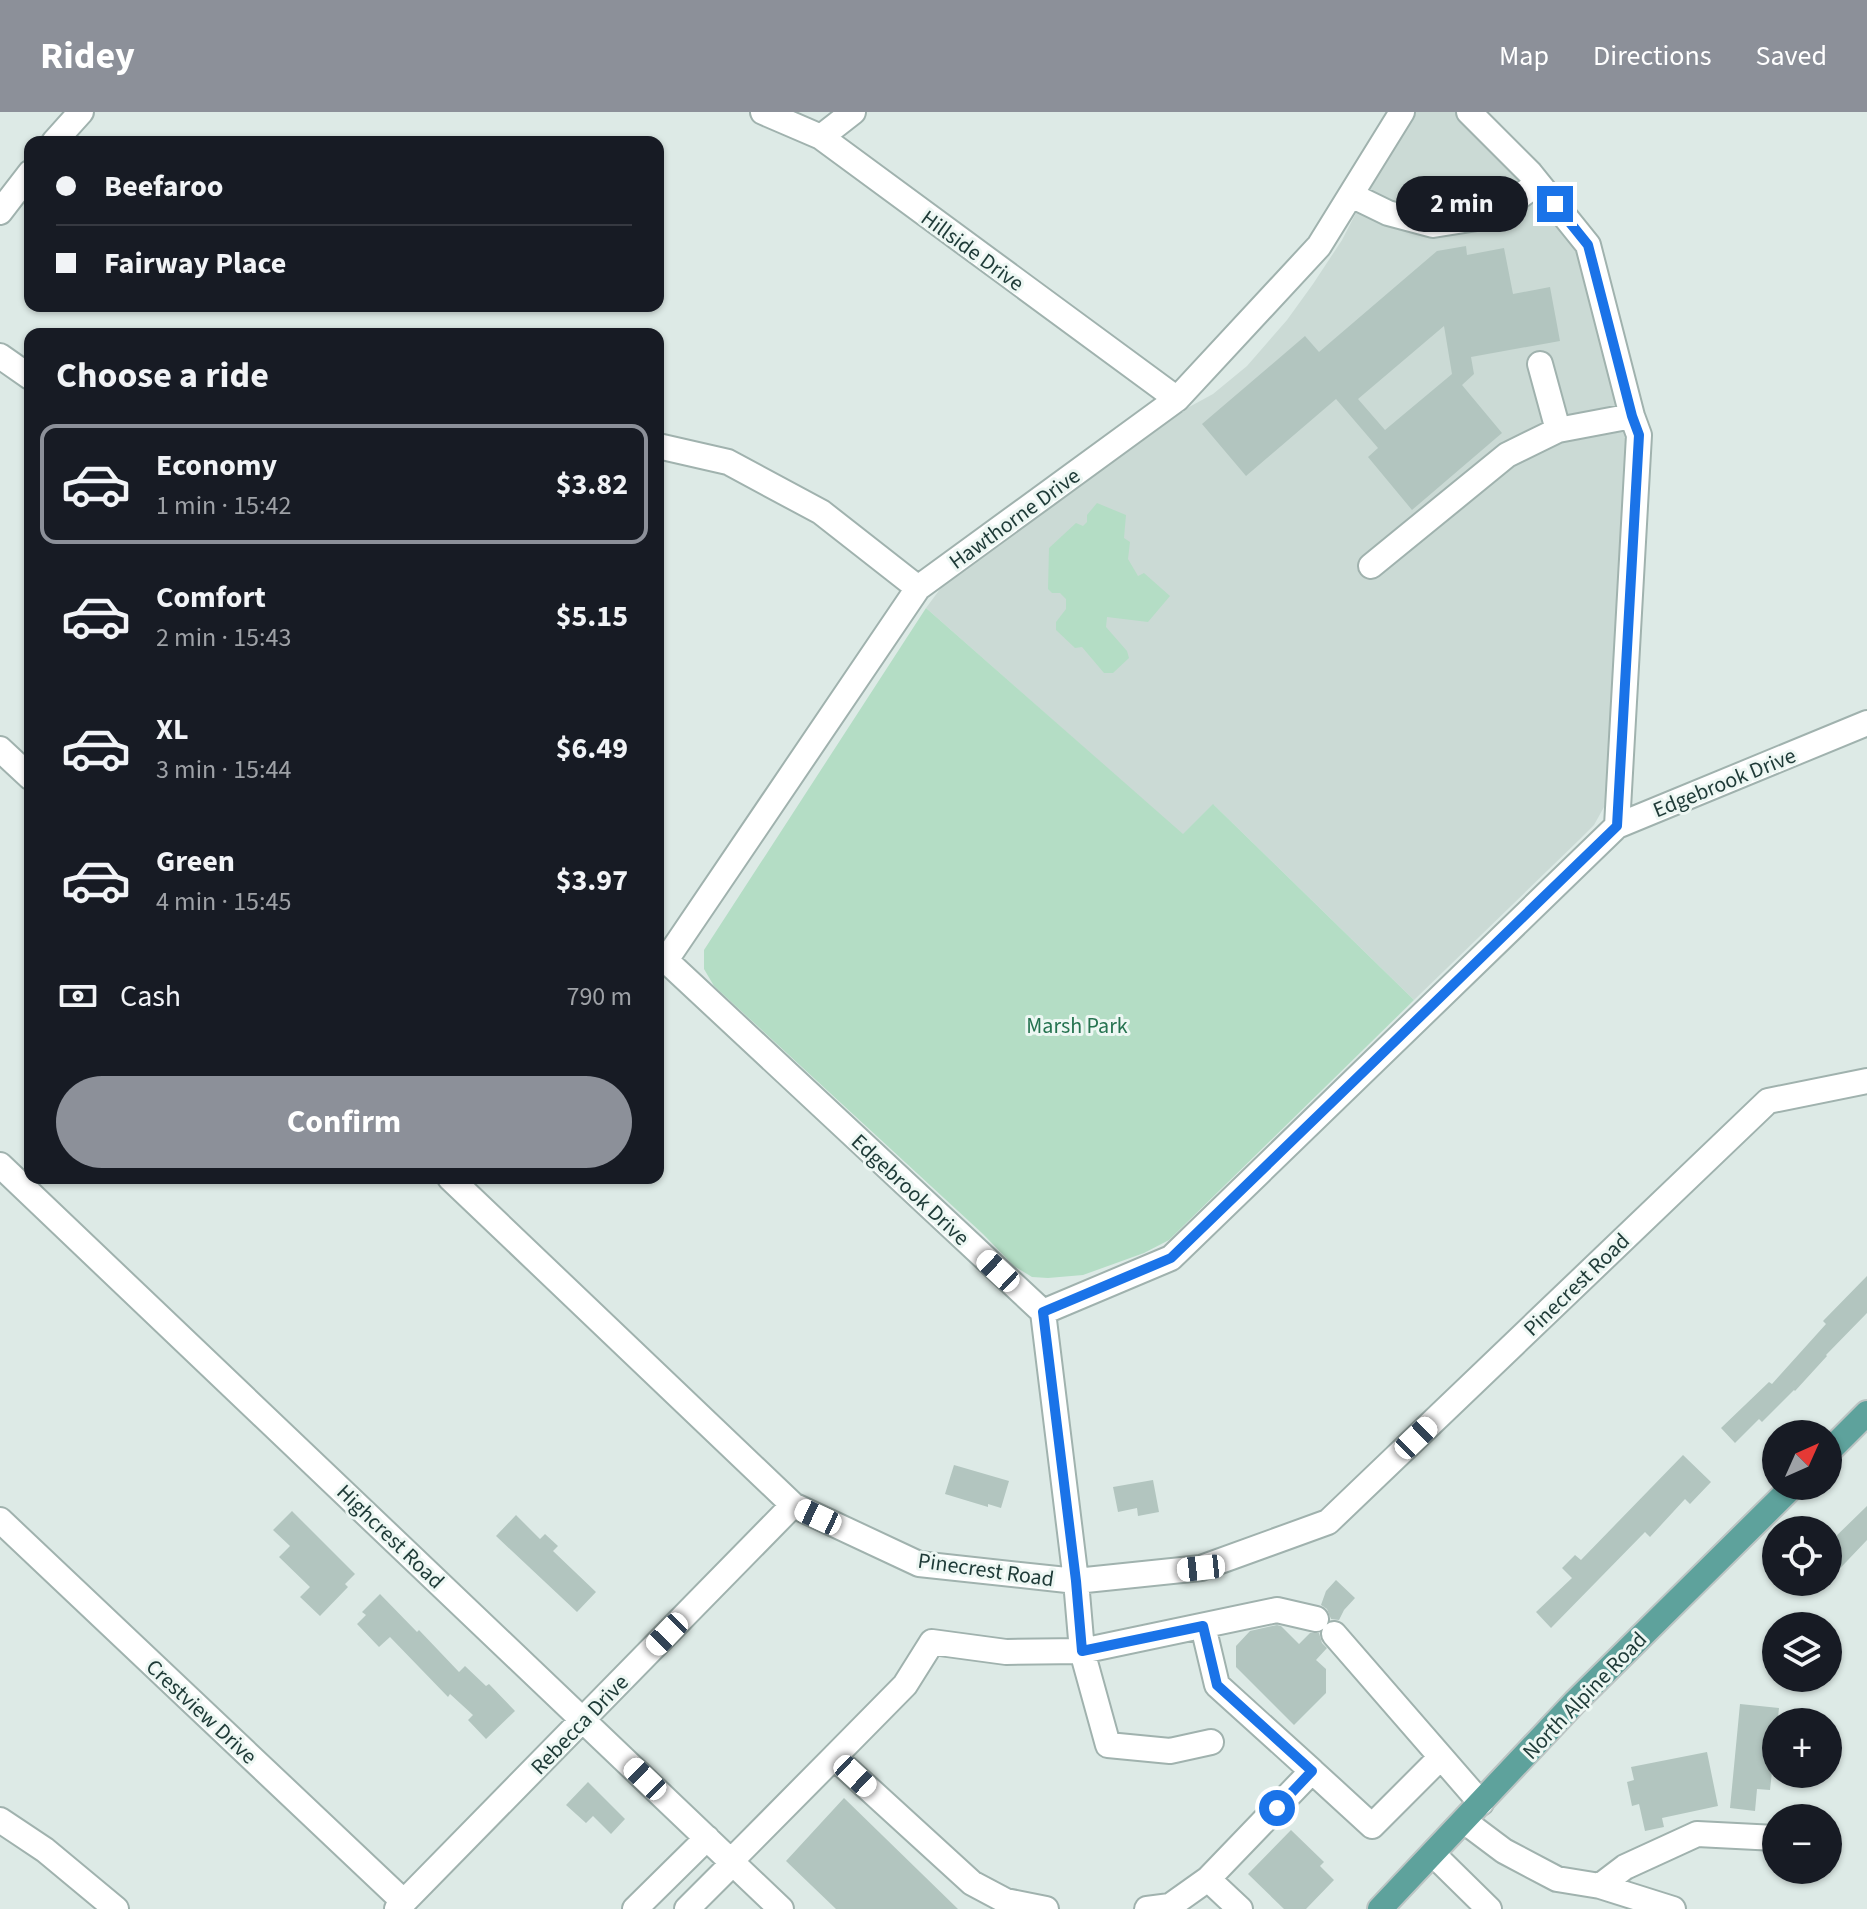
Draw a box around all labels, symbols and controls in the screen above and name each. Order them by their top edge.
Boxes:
text: Ridey [40,29,135,83]
text: Map [1499,36,1549,76]
text: Directions [1593,36,1712,76]
text: Saved [1756,36,1827,76]
text: Beefaroo [104,165,223,208]
callout: 2 min [1395,176,1527,232]
text: 2 min [1430,185,1494,222]
route end [1537,186,1573,222]
street label: Hillside Drive [914,202,1031,299]
text: Fairway Place [104,242,286,285]
text: Choose a ride [56,350,269,401]
text: Economy [156,444,277,487]
icon: car [60,448,132,520]
street label: Hawthorne Drive [942,460,1087,577]
text: $3.82 [556,463,628,506]
text: 1 min · 15:42 [156,487,291,524]
text: Comfort [156,576,266,619]
icon: car [60,580,132,652]
text: $5.15 [556,595,628,638]
text: 2 min · 15:43 [156,619,291,656]
text: XL [156,708,189,751]
icon: car [60,712,132,784]
text: $6.49 [556,727,628,770]
street label: Edgebrook Drive [1648,740,1801,826]
text: 3 min · 15:44 [156,751,291,788]
text: Green [156,840,235,883]
icon: car [60,844,132,916]
text: $3.97 [556,859,628,902]
text: 4 min · 15:45 [156,883,291,920]
icon: cash [56,974,100,1018]
text: Cash [120,975,181,1018]
text: 790 m [566,978,632,1015]
park label: Marsh Park [1026,1010,1128,1042]
button: Confirm [56,1076,632,1168]
street label: Edgebrook Drive [844,1126,977,1253]
street label: Pinecrest Road [1516,1226,1637,1344]
car [972,1246,1024,1296]
car [1390,1413,1442,1463]
north arrow [1762,1420,1842,1500]
map controls [1762,1420,1842,1884]
street label: Highcrest Road [329,1477,451,1597]
car [791,1496,845,1538]
button: locate [1762,1516,1842,1596]
street label: Pinecrest Road [916,1545,1056,1595]
car [1176,1554,1226,1582]
car [642,1608,692,1660]
button: layers [1762,1612,1842,1692]
street label: North Alpine Road [1515,1624,1654,1767]
street label: Crestview Drive [139,1652,264,1772]
street label: Rebecca Drive [523,1667,636,1782]
button: + [1762,1708,1842,1788]
car [829,1751,881,1801]
car [619,1754,671,1804]
route start [1259,1790,1295,1826]
button: − [1762,1804,1842,1884]

